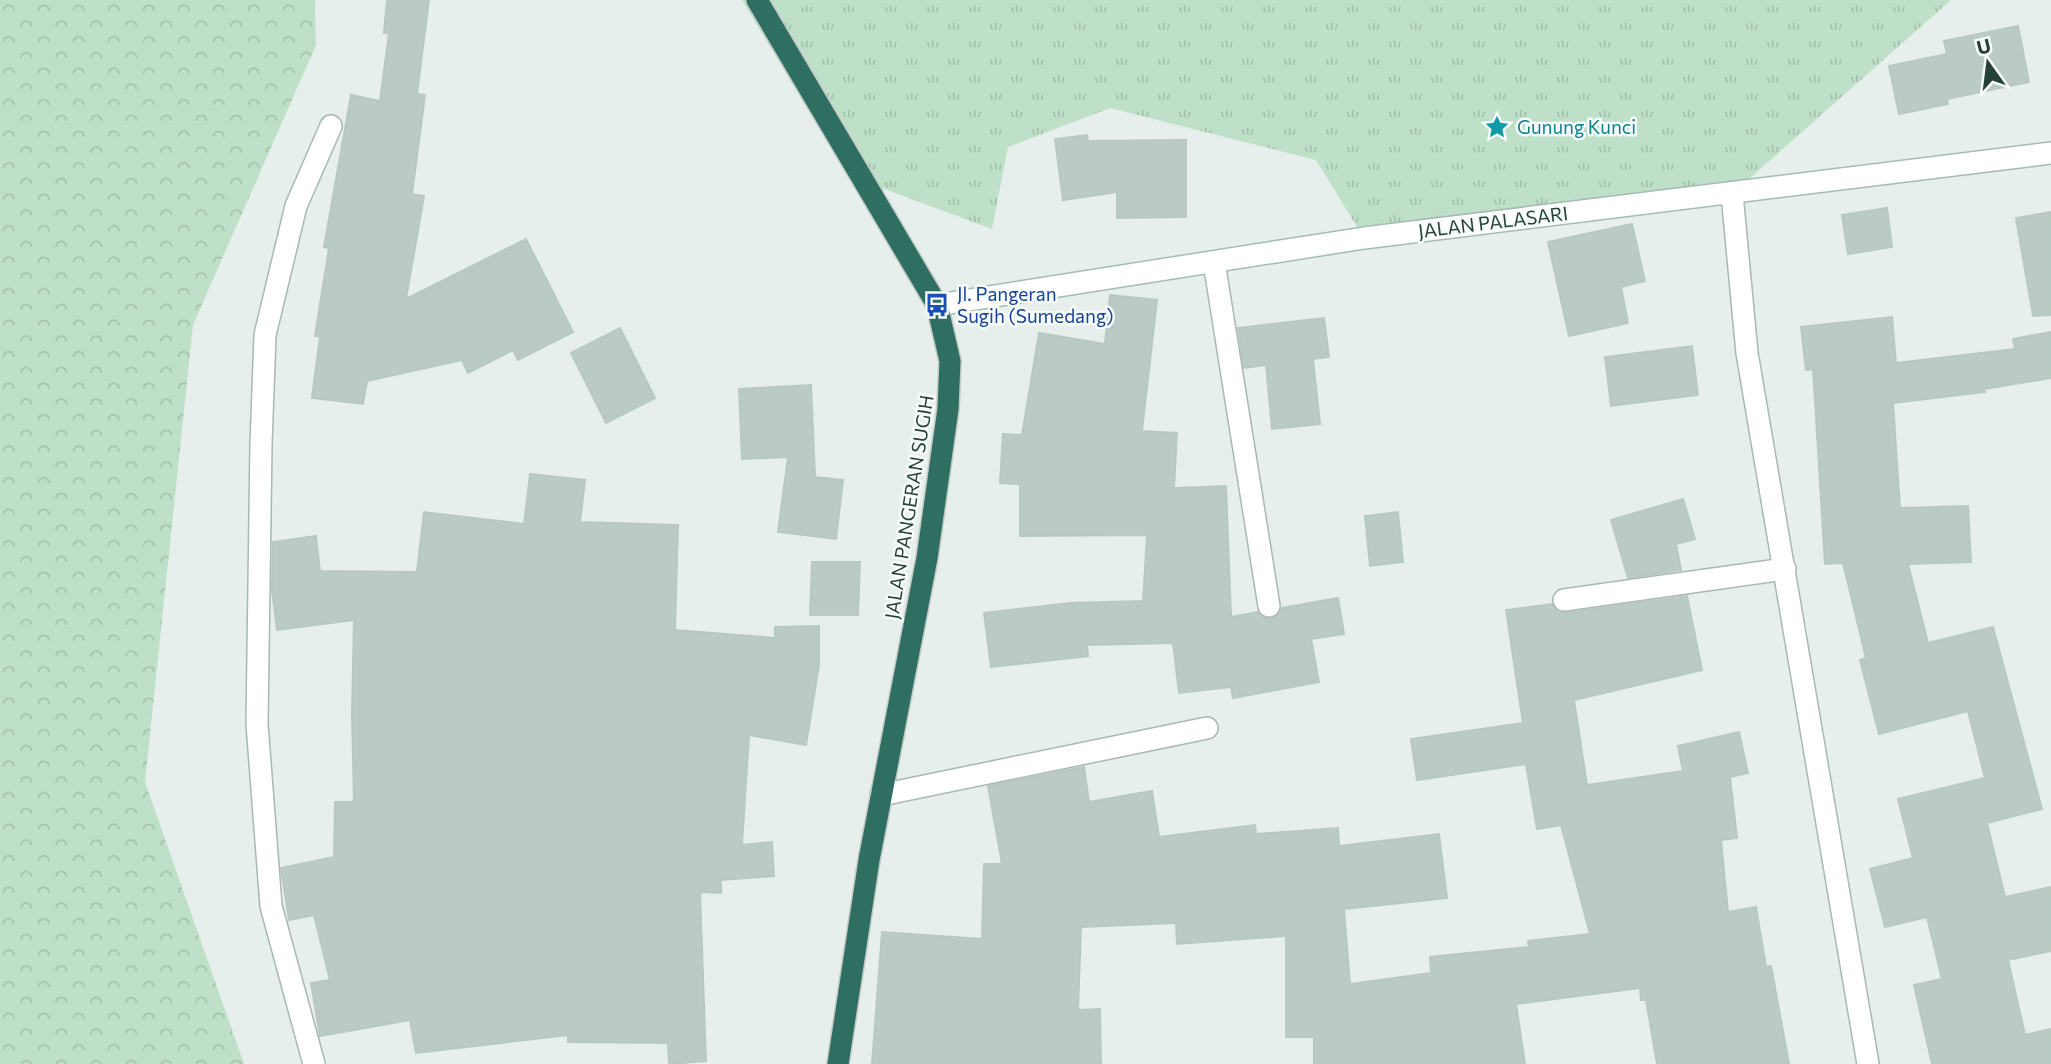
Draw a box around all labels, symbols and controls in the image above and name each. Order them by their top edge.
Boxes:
north arrow [1953,28,2023,98]
text: U [1974,33,1993,59]
place icon: Gunung Kunci [1483,113,1511,141]
place label: Gunung Kunci [1517,115,1636,138]
street label: JALAN PALASARI [1417,201,1569,242]
place label: Jl. Pangeran Sugih (Sumedang) [957,282,1114,327]
bus stop icon: Jl. Pangeran Sugih (Sumedang) [923,291,951,319]
street label: JALAN PANGERAN SUGIH [879,393,938,621]

